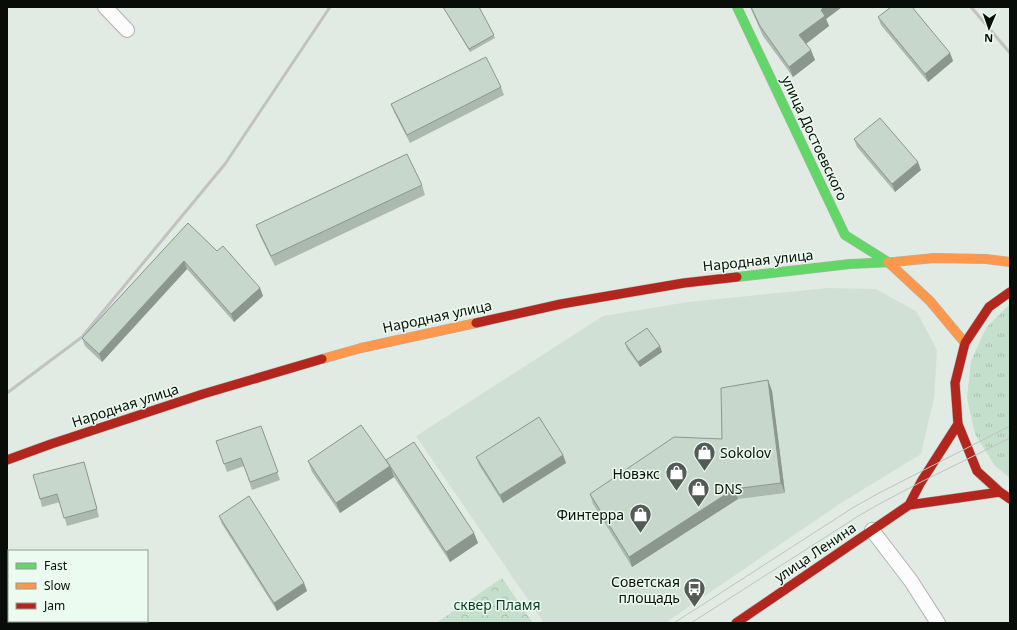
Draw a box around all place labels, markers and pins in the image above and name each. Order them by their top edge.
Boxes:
shop icon: Sokolov [691,439,717,472]
place label: Sokolov [720,443,772,462]
shop icon: Новэкс [663,460,689,493]
place label: Новэкс [612,464,660,483]
shop icon: DNS [686,475,712,508]
place label: DNS [714,479,743,498]
shop icon: Финтерра [627,501,653,534]
place label: Финтерра [556,505,624,524]
place label: Советская площадь [611,572,680,607]
bus stop icon: Советская площадь [682,576,708,609]

